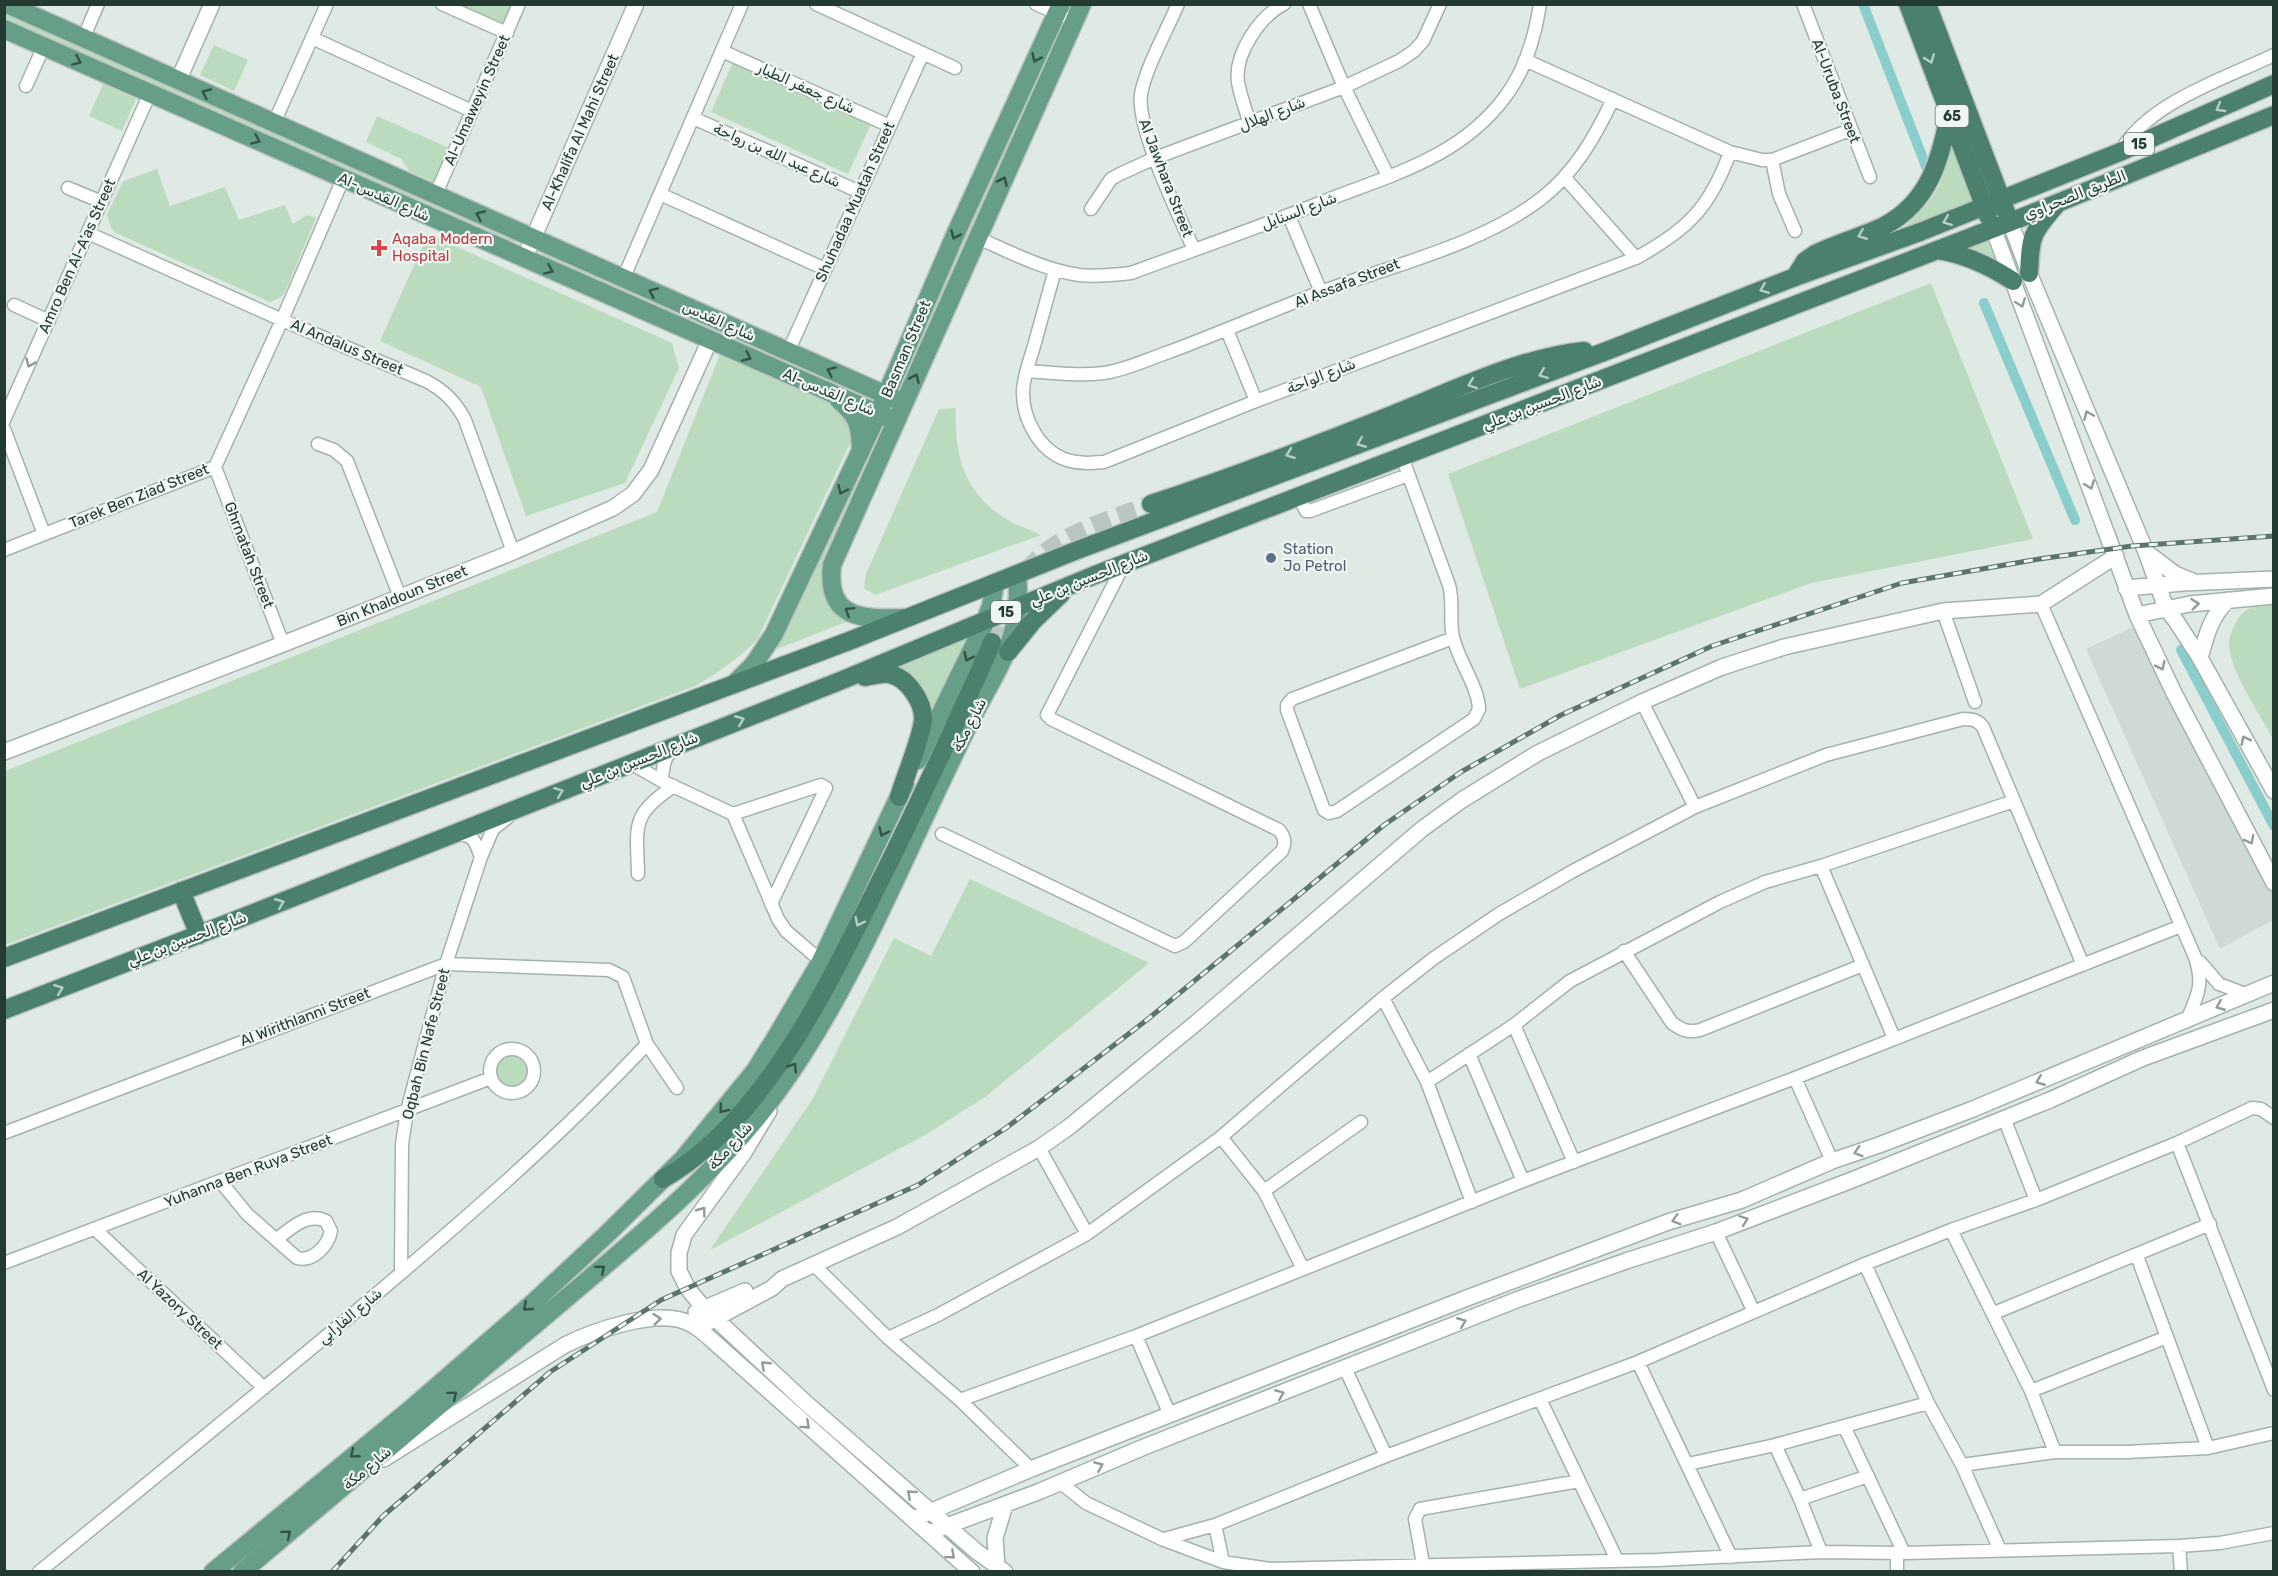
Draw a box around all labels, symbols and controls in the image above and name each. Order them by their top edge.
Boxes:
street label: Al-Umaweyin Street [440,32,514,168]
street label: Al-Uruba Street [1808,36,1864,146]
street label: Al-Khalifa Al Mahi Street [537,51,623,213]
one-way arrow [1032,51,1044,62]
one-way arrow [1922,53,1935,64]
one-way arrow [71,54,82,66]
street label: شارع جعفر الطيار [753,58,857,119]
one-way arrow [201,88,212,100]
street label: شارع الهلال [1236,93,1309,137]
one-way arrow [2216,100,2226,112]
road number: 65 [1936,105,1968,127]
street label: Al Jawhara Street [1135,116,1197,240]
street label: شارع عبد الله بن رواحة [710,119,843,193]
street label: Shuhadaa Muatah Street [811,119,899,285]
one-way arrow [249,133,260,145]
road number: 15 [2124,133,2154,155]
street label: الطريق الصحراوي [2021,166,2129,225]
street label: Al-شارع القدس [334,169,433,227]
street label: Amro Ben Al-A'as Street [35,176,119,336]
one-way arrow [995,176,1007,187]
street label: شارع السنايل [1259,188,1340,236]
one-way arrow [475,210,486,222]
one-way arrow [1942,214,1953,226]
one-way arrow [950,228,962,239]
one-way arrow [1857,228,1868,240]
place label: Aqaba Modern Hospital [392,230,493,265]
marker: Aqaba Modern Hospital [370,239,388,257]
street label: Al Assafa Street [1292,255,1402,311]
one-way arrow [543,263,554,275]
one-way arrow [1760,282,1771,294]
one-way arrow [648,288,659,300]
street label: شارع القدس [679,297,758,347]
one-way arrow [2013,297,2026,308]
street label: Basman Street [877,298,935,400]
street label: Al Andalus Street [288,315,406,379]
one-way arrow [740,350,751,362]
street label: شارع الواحة [1284,355,1359,399]
one-way arrow [25,356,37,367]
street label: Al-شارع القدس [779,364,878,421]
one-way arrow [827,366,838,378]
one-way arrow [1539,367,1549,380]
street label: شارع الحسين بن علي [1480,372,1605,437]
one-way arrow [907,373,919,384]
one-way arrow [1467,377,1478,389]
one-way arrow [2084,410,2096,421]
one-way arrow [1356,436,1367,449]
one-way arrow [1285,447,1296,460]
street label: Tarek Ben Ziad Street [67,460,212,532]
one-way arrow [2082,479,2095,490]
one-way arrow [837,483,849,494]
street label: Ghrnatah Street [220,499,278,611]
place label: Station Jo Petrol [1283,540,1346,575]
street label: شارع الحسين بن علي [1027,546,1152,613]
marker: Station Jo Petrol [1264,551,1278,565]
street label: Bin Khaldoun Street [334,562,470,630]
one-way arrow [2190,598,2199,611]
road number: 15 [991,601,1021,623]
one-way arrow [844,607,855,618]
one-way arrow [964,650,976,661]
one-way arrow [2154,660,2165,671]
street label: شارع مكة [948,695,992,756]
one-way arrow [734,715,745,727]
street label: شارع الحسين بن علي [577,728,702,795]
one-way arrow [2241,736,2252,747]
one-way arrow [553,787,564,799]
one-way arrow [878,826,890,837]
one-way arrow [2243,833,2255,844]
one-way arrow [274,897,285,910]
street label: شارع الحسين بن علي [125,908,250,973]
one-way arrow [854,916,866,927]
street label: Oqbah Bin Nafe Street [398,966,454,1121]
one-way arrow [53,983,64,996]
street label: Al Wirithlanni Street [237,984,373,1050]
one-way arrow [2215,999,2226,1012]
one-way arrow [786,1063,797,1074]
one-way arrow [2035,1074,2046,1086]
one-way arrow [719,1102,730,1113]
street label: شارع مكة [704,1118,758,1175]
street label: Yuhanna Ben Ruya Street [161,1131,335,1211]
one-way arrow [1853,1145,1864,1157]
one-way arrow [694,1207,705,1218]
one-way arrow [1671,1213,1682,1225]
one-way arrow [1738,1215,1748,1228]
street label: Al Yazory Street [134,1265,227,1353]
one-way arrow [594,1265,605,1276]
street label: شارع الفارابي [314,1284,388,1350]
one-way arrow [523,1300,534,1311]
one-way arrow [653,1313,662,1326]
one-way arrow [1455,1317,1466,1329]
one-way arrow [761,1361,771,1372]
one-way arrow [1274,1389,1285,1401]
one-way arrow [446,1391,457,1402]
one-way arrow [799,1418,810,1429]
street label: شارع مكة [339,1443,396,1495]
one-way arrow [350,1446,361,1457]
one-way arrow [1093,1461,1104,1473]
one-way arrow [907,1490,918,1501]
one-way arrow [280,1530,291,1541]
one-way arrow [945,1548,955,1559]

